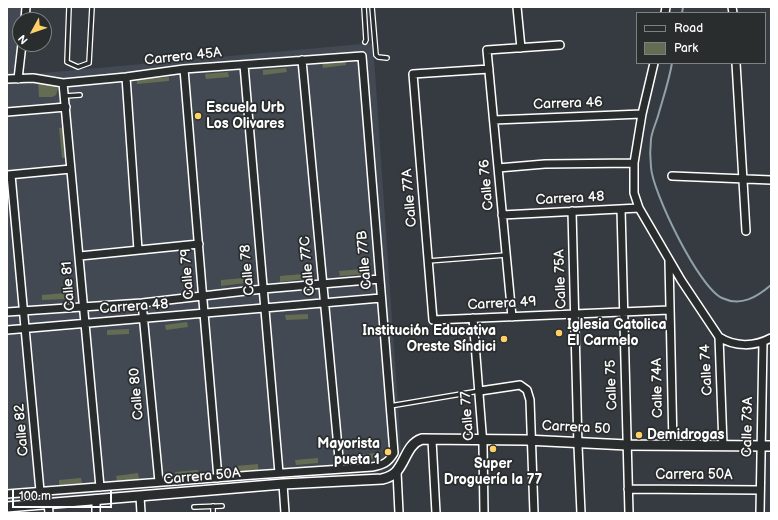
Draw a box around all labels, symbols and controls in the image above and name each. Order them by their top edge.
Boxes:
north arrow [12,12,52,52]
legend [636,12,766,64]
text: Road [674,21,703,36]
text: N [16,32,31,47]
text: Park [674,41,698,56]
street label: Carrera 45A [144,45,222,69]
street label: Carrera 46 [533,94,603,114]
place label: Escuela Urb Los Olivares [206,100,285,132]
marker: Escuela Urb Los Olivares [193,111,203,121]
street label: Calle 76 [476,159,498,211]
street label: Calle 77A [399,168,421,228]
street label: Carrera 48 [535,189,605,209]
street label: Calle 77B [354,230,376,290]
street label: Calle 77C [297,235,319,297]
street label: Calle 78 [237,244,259,296]
street label: Calle 79 [178,248,198,300]
street label: Calle 75A [552,249,570,309]
street label: Calle 81 [59,261,79,311]
street label: Carrera 49 [467,294,537,314]
street label: Carrera 48 [99,296,169,318]
place label: Iglesia Catolica El Carmelo [567,317,666,350]
place label: Institución Educativa Oreste Síndici [362,323,496,356]
marker: Iglesia Catolica El Carmelo [554,328,564,338]
marker: Institución Educativa Oreste Síndici [499,334,509,344]
street label: Calle 74 [697,344,717,396]
street label: Calle 74A [649,358,667,418]
street label: Calle 75 [603,359,621,411]
street label: Calle 80 [126,367,148,421]
street label: Calle 77 [458,391,478,441]
street label: Calle 73A [739,397,757,457]
street label: Calle 82 [11,403,33,457]
street label: Carrera 50 [541,418,611,438]
place label: Demidrogas [647,427,724,443]
marker: Demidrogas [634,430,644,440]
place label: Mayorista pueta 1 [317,436,380,468]
marker: Super Droguería la 77 [488,444,498,454]
marker: Mayorista pueta 1 [383,447,393,457]
place label: Super Droguería la 77 [444,456,542,488]
street label: Carrera 50A [163,465,241,489]
street label: Carrera 50A [655,467,733,483]
scale bar [14,482,114,508]
text: 100 m [19,489,51,504]

